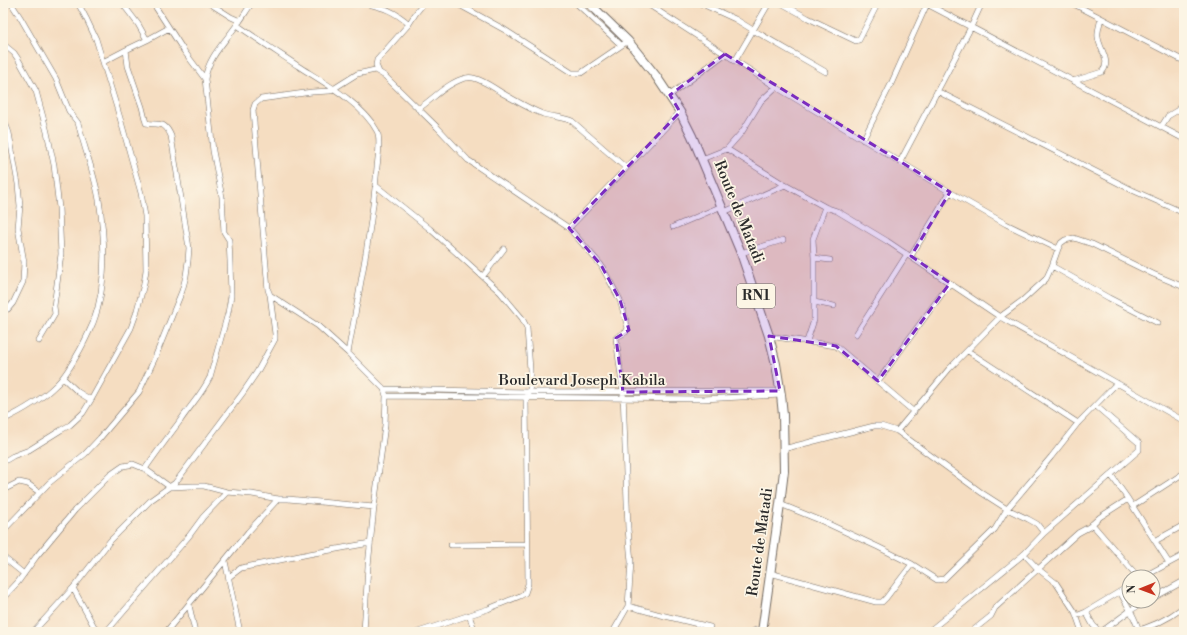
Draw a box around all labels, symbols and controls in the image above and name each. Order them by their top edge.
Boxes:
street label: Route de Matadi [710,158,768,266]
road number: RN1 [737,284,775,308]
street label: Boulevard Joseph Kabila [498,371,666,390]
street label: Route de Matadi [743,486,777,598]
north arrow [1121,569,1161,609]
text: N [1125,584,1139,594]

